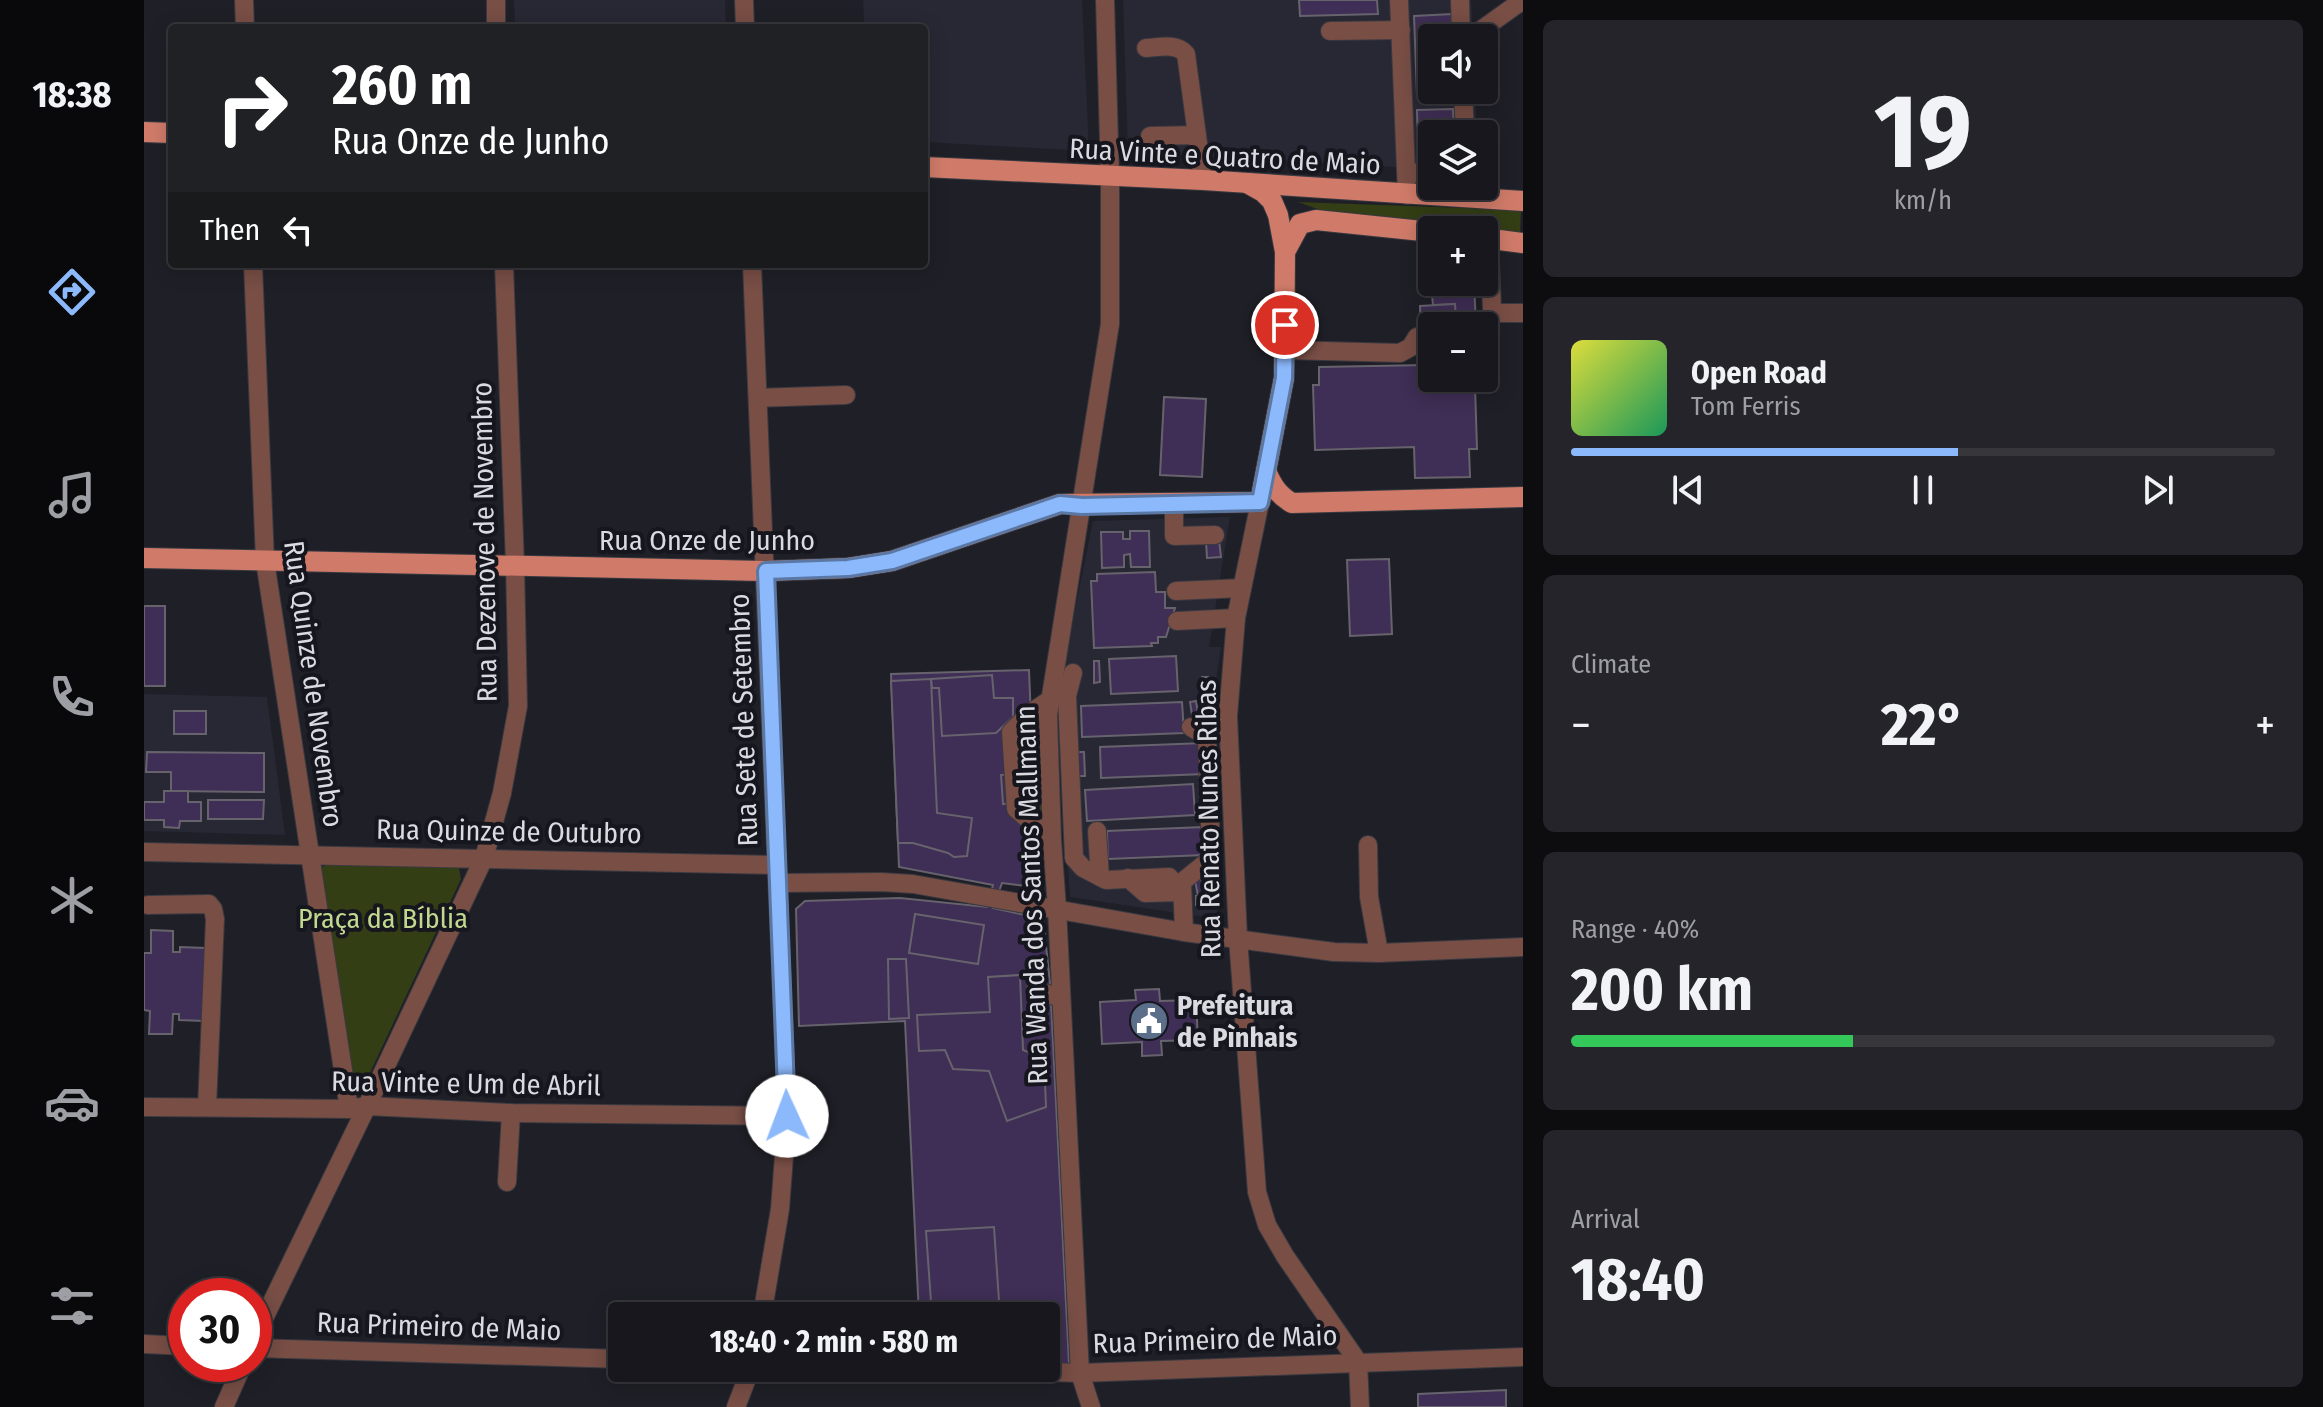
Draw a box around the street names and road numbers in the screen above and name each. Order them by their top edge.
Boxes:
street label: Rua Vinte e Quatro de Maio [1068,132,1382,181]
street label: Rua Dezenove de Novembro [465,382,504,702]
street label: Rua Onze de Junho [599,524,815,557]
street label: Rua Quinze de Novembro [277,539,350,829]
street label: Rua Sete de Setembro [723,593,764,847]
street label: Rua Renato Nunes Ribas [1190,679,1227,959]
street label: Rua Wanda dos Santos Mallmann [1008,705,1055,1085]
street label: Rua Quinze de Outubro [376,813,642,850]
street label: Rua Vinte e Um de Abril [331,1065,601,1102]
street label: Rua Primeiro de Maio [316,1306,562,1347]
street label: Rua Primeiro de Maio [1092,1319,1338,1360]

